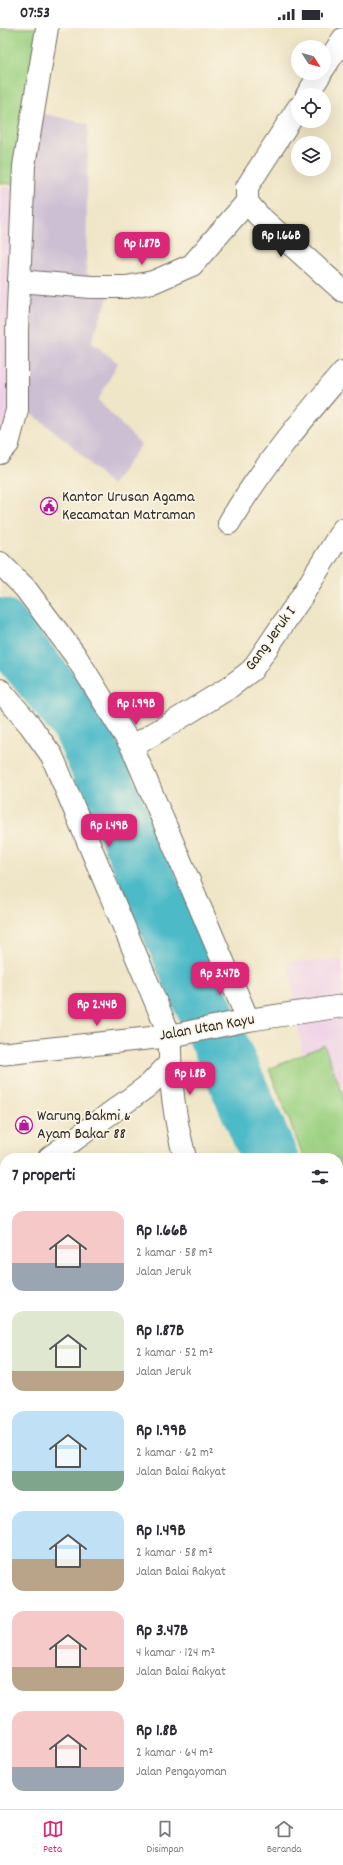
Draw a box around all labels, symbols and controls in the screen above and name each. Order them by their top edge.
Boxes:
text: 07:53 [20,3,50,25]
north arrow [291,40,331,80]
map controls [291,40,331,176]
button: locate [291,88,331,128]
button: layers [291,136,331,176]
pin: Rp 1.66B [240,224,322,258]
text: Rp 1.66B [261,227,301,246]
pin: Rp 1.87B [101,232,183,266]
text: Rp 1.87B [124,235,160,254]
place label: Kantor Urusan Agama Kecamatan Matraman [62,486,195,527]
public building icon: Kantor Urusan Agama Kecamatan Matraman [39,496,59,516]
street label: Gang Jeruk I [240,602,302,676]
pin: Rp 1.99B [95,692,177,726]
text: Rp 1.99B [117,695,155,714]
pin: Rp 1.49B [68,814,150,848]
text: Rp 1.49B [90,817,128,836]
pin: Rp 3.47B [179,962,261,996]
text: Rp 3.47B [200,965,240,984]
pin: Rp 2.44B [56,993,138,1027]
text: Rp 2.44B [77,996,117,1015]
street label: Jalan Utan Kayu [158,1008,256,1048]
pin: Rp 1.8B [153,1062,227,1096]
text: Rp 1.8B [174,1065,206,1084]
place label: Warung Bakmi & Ayam Bakar 88 [37,1105,131,1146]
shop icon: Warung Bakmi & Ayam Bakar 88 [14,1115,34,1135]
text: 7 properti [12,1165,75,1189]
icon: filters [309,1166,331,1188]
text: Rp 1.66B [136,1220,187,1244]
icon: home [44,1227,92,1275]
text: 2 kamar · 58 m² [136,1244,213,1263]
text: Jalan Jeruk [136,1263,191,1282]
text: Rp 1.87B [136,1320,184,1344]
icon: home [44,1327,92,1375]
text: 2 kamar · 52 m² [136,1344,213,1363]
text: Jalan Jeruk [136,1363,191,1382]
text: Rp 1.99B [136,1420,186,1444]
icon: home [44,1427,92,1475]
text: 2 kamar · 62 m² [136,1444,214,1463]
text: Jalan Balai Rakyat [136,1463,226,1482]
text: Rp 1.49B [136,1520,185,1544]
icon: home [44,1527,92,1575]
text: 2 kamar · 58 m² [136,1544,213,1563]
text: Jalan Balai Rakyat [136,1563,226,1582]
text: Rp 3.47B [136,1620,188,1644]
icon: home [44,1627,92,1675]
text: 4 kamar · 124 m² [136,1644,215,1663]
text: Jalan Balai Rakyat [136,1663,226,1682]
text: Rp 1.8B [136,1720,177,1744]
icon: home [44,1727,92,1775]
text: 2 kamar · 64 m² [136,1744,213,1763]
text: Jalan Pengayoman [136,1763,227,1782]
tab: Peta [42,1818,64,1858]
tab: Disimpan [147,1818,184,1858]
tab: Beranda [267,1818,301,1858]

